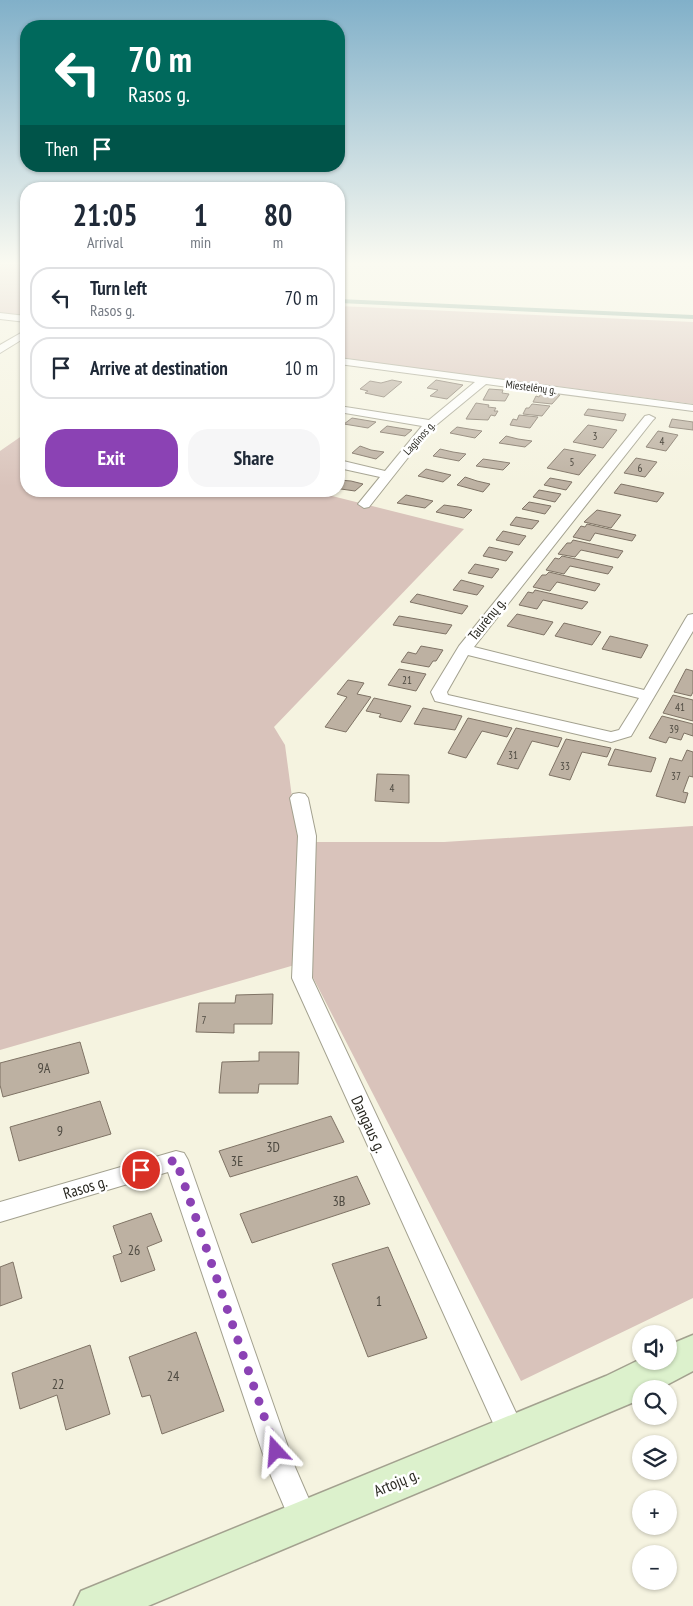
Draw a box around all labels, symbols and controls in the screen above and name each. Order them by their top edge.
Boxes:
text: 70 m [128,36,192,82]
icon: left [45,40,110,105]
text: Rasos g. [128,80,190,108]
icon: arrive [88,135,116,163]
text: Then [45,137,78,161]
text: 21:05 [73,195,138,234]
text: 1 [193,195,208,234]
text: 80 [264,195,292,234]
text: Arrival [87,232,123,252]
text: min [190,232,211,252]
text: m [273,232,283,252]
text: Turn left [90,276,147,300]
icon: left [47,284,75,312]
text: 70 m [285,286,318,310]
text: Rasos g. [90,300,135,320]
icon: arrive [47,354,75,382]
text: Arrive at destination [90,356,228,380]
text: 10 m [285,356,318,380]
street label: Miestelėnų g. [505,377,557,397]
street label: Lagūnos g. [400,418,438,458]
button: Exit [45,429,178,487]
button: Share [188,429,320,487]
house number: 3 [593,429,598,443]
house number: 4 [660,434,665,448]
house number: 5 [570,455,575,469]
house number: 6 [638,461,643,475]
street label: Taurėnų g. [464,594,510,644]
house number: 21 [402,673,412,687]
house number: 41 [675,700,685,714]
house number: 39 [669,722,679,736]
house number: 31 [508,748,518,762]
house number: 33 [560,759,570,773]
house number: 37 [671,769,681,783]
house number: 4 [390,781,395,795]
house number: 7 [202,1013,207,1027]
house number: 9A [38,1059,51,1077]
street label: Dangaus g. [347,1092,391,1156]
house number: 9 [57,1122,63,1140]
house number: 3D [266,1138,280,1156]
pin [120,1149,162,1191]
house number: 3E [231,1152,243,1170]
icon: arrive [127,1156,155,1184]
street label: Rasos g. [61,1171,110,1203]
house number: 3B [333,1192,345,1210]
house number: 26 [128,1241,140,1259]
house number: 1 [376,1292,382,1310]
map controls [632,1325,677,1590]
button: sound [632,1325,677,1370]
house number: 24 [167,1367,180,1385]
house number: 22 [52,1375,64,1393]
button: search [632,1380,677,1425]
position arrow [249,1424,301,1476]
button: layers [632,1435,677,1480]
street label: Artojų g. [370,1464,422,1500]
button: + [632,1490,677,1535]
button: − [632,1545,677,1590]

